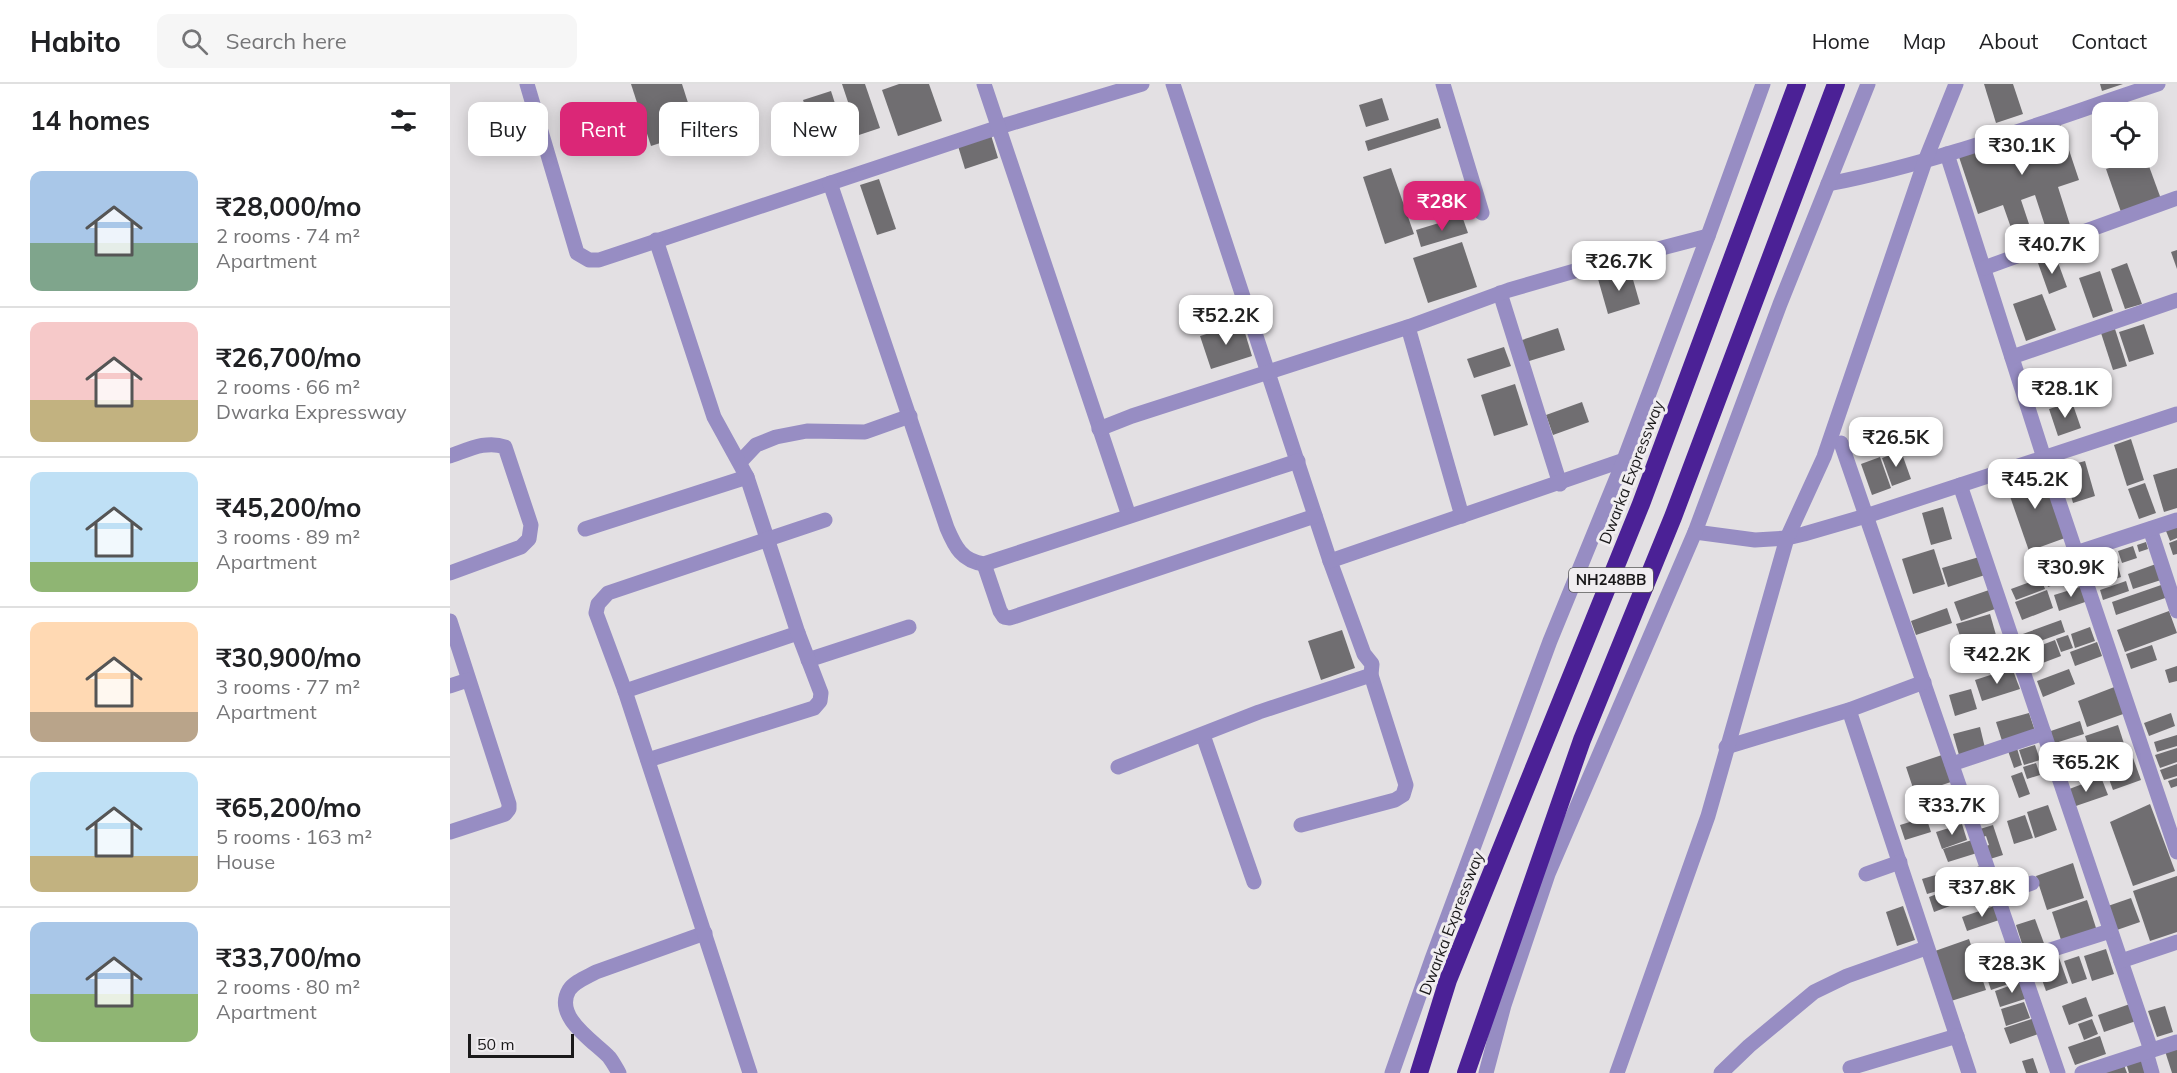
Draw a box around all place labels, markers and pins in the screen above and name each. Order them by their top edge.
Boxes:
pin: ₹30.1K [1973,125,2071,176]
pin: ₹28K [1406,181,1478,232]
pin: ₹40.7K [2003,224,2101,275]
pin: ₹26.7K [1570,241,1668,292]
pin: ₹52.2K [1177,295,1275,346]
pin: ₹28.1K [2016,368,2114,419]
pin: ₹26.5K [1847,417,1945,468]
pin: ₹45.2K [1986,459,2084,510]
pin: ₹30.9K [2022,547,2120,598]
pin: ₹42.2K [1948,634,2046,685]
pin: ₹65.2K [2037,742,2135,793]
pin: ₹33.7K [1903,785,2001,836]
pin: ₹37.8K [1933,867,2031,918]
pin: ₹28.3K [1963,943,2061,994]

